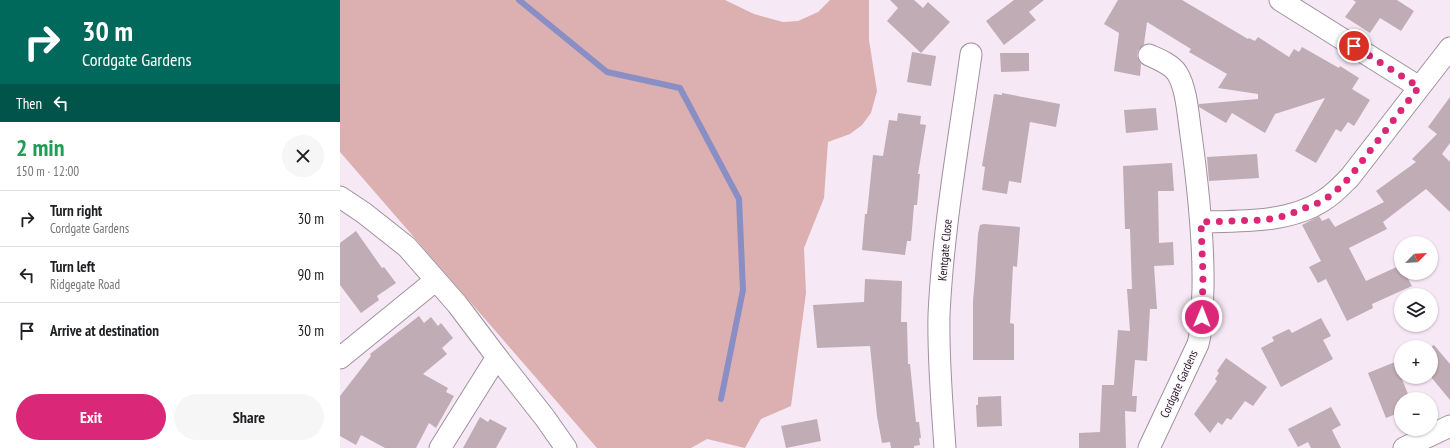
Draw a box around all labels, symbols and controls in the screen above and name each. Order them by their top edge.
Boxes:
text: 30 m [82,12,133,49]
icon: right [16,16,68,68]
pin [1337,29,1371,63]
icon: arrive [1343,35,1365,57]
text: Cordgate Gardens [82,48,191,71]
icon: left [50,92,72,114]
text: Then [16,94,42,113]
text: 2 min [16,132,64,163]
button: close [282,135,324,177]
text: 150 m · 12:00 [16,163,79,180]
text: Turn right [50,201,102,220]
icon: right [16,208,38,230]
text: 30 m [298,209,324,228]
street label: Kentgate Close [934,218,955,282]
text: Cordgate Gardens [50,220,129,237]
north arrow [1394,236,1438,280]
map controls [1394,236,1438,436]
text: Turn left [50,257,95,276]
icon: left [16,264,38,286]
text: 90 m [298,265,324,284]
text: Ridgegate Road [50,276,120,293]
button: layers [1394,288,1438,332]
position arrow [1181,296,1223,338]
icon: arrive [16,320,38,342]
text: Arrive at destination [50,321,159,340]
text: 30 m [298,321,324,340]
button: + [1394,340,1438,384]
street label: Cordgate Gardens [1156,348,1201,420]
button: − [1394,392,1438,436]
button: Exit [16,394,166,440]
button: Share [174,394,324,440]

